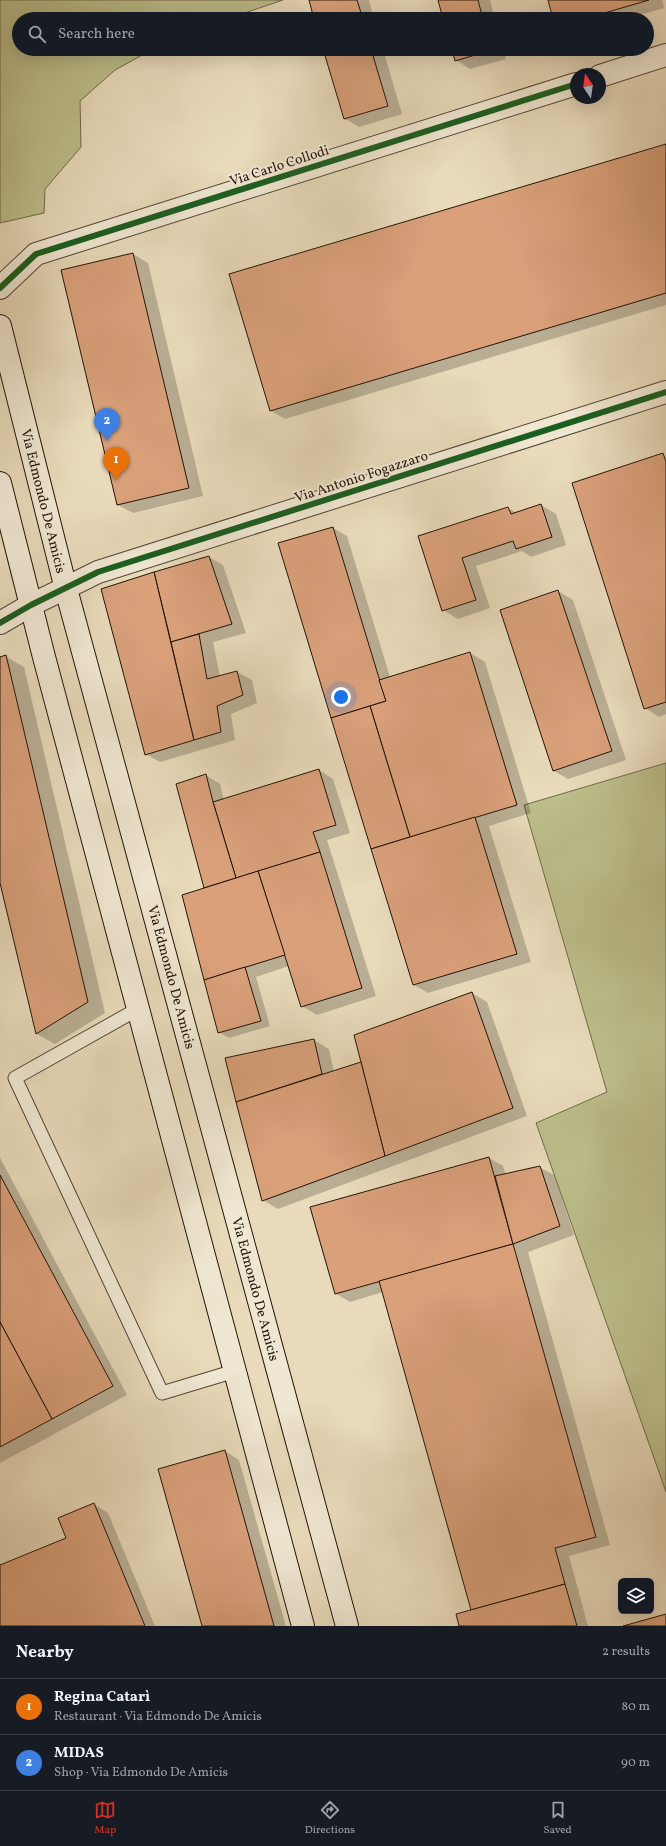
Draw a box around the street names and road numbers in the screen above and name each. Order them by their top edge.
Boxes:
street label: Via Carlo Collodi [227,141,332,191]
street label: Via Edmondo De Amicis [15,427,70,576]
street label: Via Antonio Fogazzaro [292,447,431,508]
street label: Via Edmondo De Amicis [142,903,199,1051]
street label: Via Edmondo De Amicis [226,1215,283,1363]

